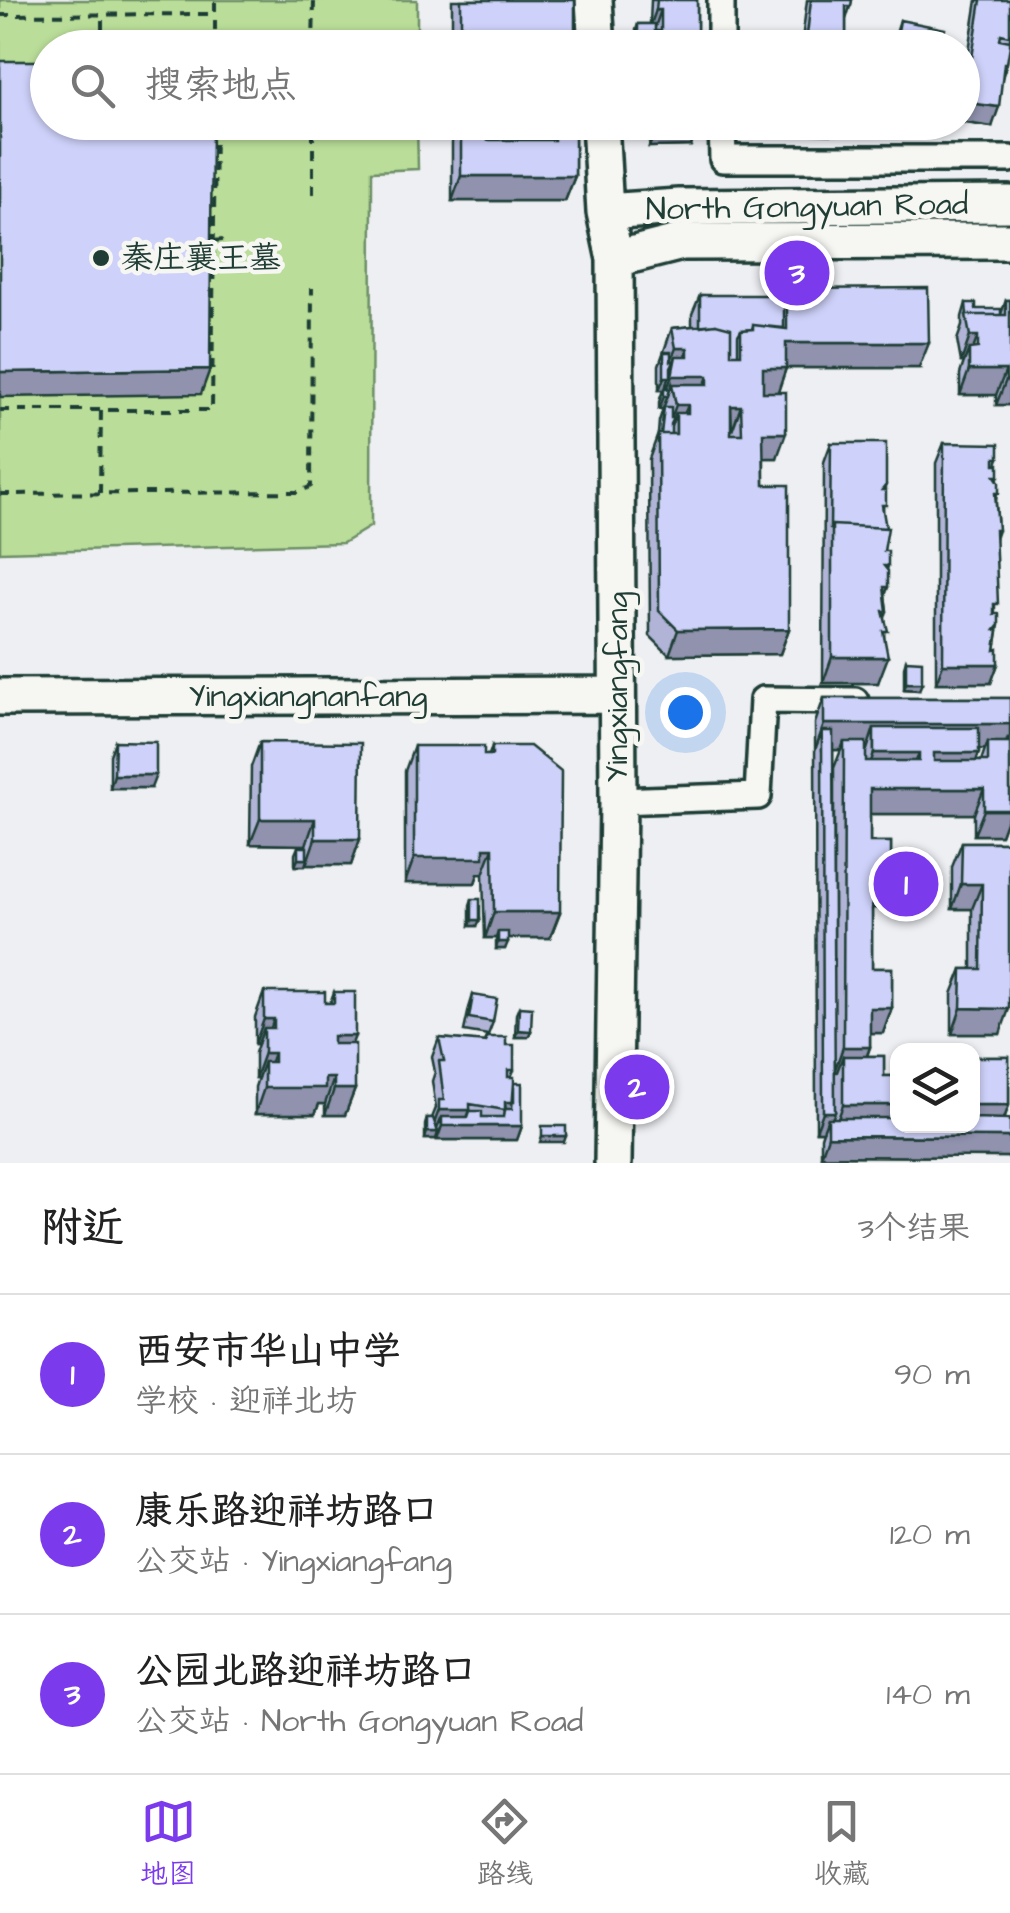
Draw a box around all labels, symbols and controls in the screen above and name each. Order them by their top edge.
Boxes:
search box [30,30,980,140]
icon: search [65,58,120,113]
text: 搜索地点 [145,60,297,112]
street label: North Gongyuan Road [645,182,969,232]
place label: 秦庄襄王墓 [121,236,281,281]
pin: 3 [764,236,830,310]
marker: 秦庄襄王墓 [90,247,112,269]
street label: Yingxiangfang [595,592,640,782]
street label: Yingxiangnanfang [188,674,428,719]
your location [660,687,711,738]
pin: 1 [874,846,938,922]
map controls [890,1043,980,1133]
button: layers [890,1043,980,1133]
pin: 2 [604,1050,670,1124]
text: 附近 [40,1200,124,1258]
text: 3个结果 [858,1206,970,1251]
text: 西安市华山中学 [135,1326,401,1378]
text: 1 [70,1352,75,1397]
text: 90 m [894,1352,970,1397]
text: 学校 · 迎祥北坊 [135,1379,357,1424]
text: 康乐路迎祥坊路口 [135,1486,439,1538]
text: 2 [63,1512,82,1557]
text: 120 m [890,1512,970,1557]
text: 公交站 · Yingxiangfang [135,1539,452,1584]
text: 公园北路迎祥坊路口 [135,1646,477,1698]
text: 3 [64,1672,81,1717]
text: 140 m [886,1672,970,1717]
text: 公交站 · North Gongyuan Road [135,1699,584,1744]
tab: 地图 [140,1794,196,1894]
tab: 路线 [477,1794,533,1894]
tab: 收藏 [814,1794,870,1894]

